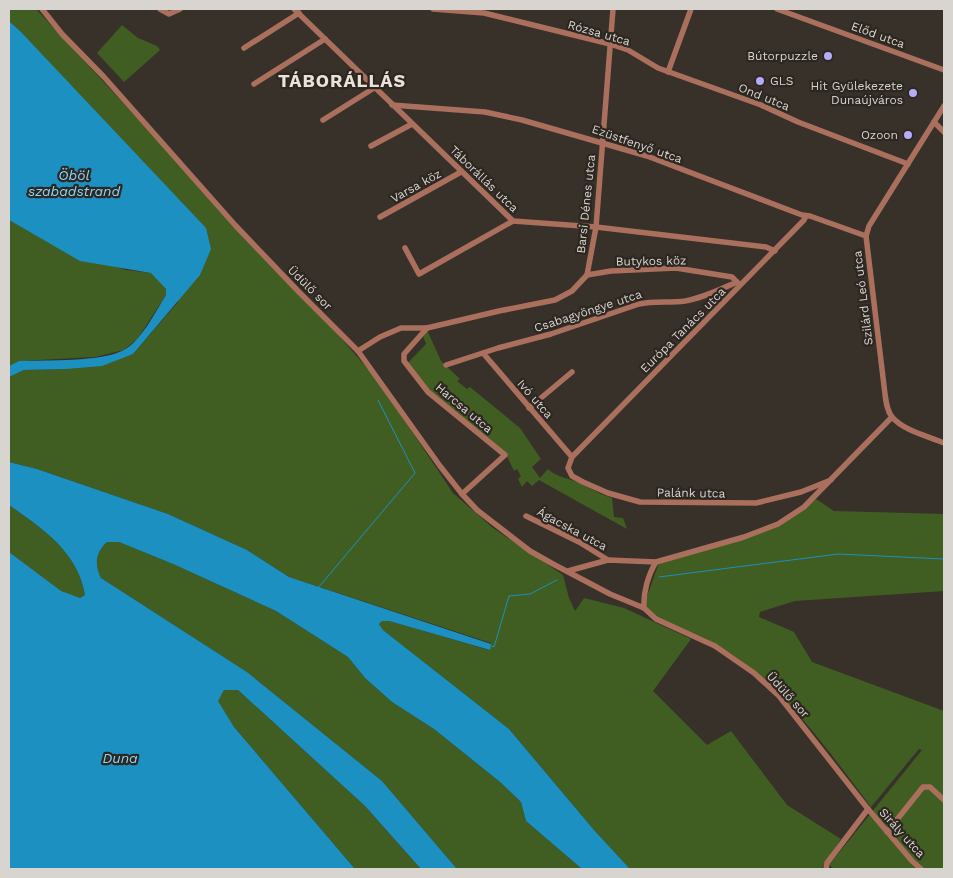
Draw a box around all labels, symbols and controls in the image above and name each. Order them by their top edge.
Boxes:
street label: Rózsa utca [566,17,632,49]
street label: Előd utca [849,19,907,51]
place label: Bútorpuzzle [747,49,818,63]
marker: Bútorpuzzle [822,50,834,62]
district label: TÁBORÁLLÁS [278,70,406,91]
place label: GLS [770,74,794,88]
marker: GLS [754,75,766,87]
place label: Hit Gyülekezete Dunaújváros [811,79,903,107]
street label: Ond utca [736,80,792,114]
marker: Hit Gyülekezete Dunaújváros [907,87,919,99]
street label: Ezüstfenyő utca [590,122,684,166]
place label: Ozoon [861,128,898,142]
marker: Ozoon [902,129,914,141]
street label: Táborállás utca [447,143,521,215]
street label: Barsi Dénes utca [574,154,598,254]
street label: Varsa köz [388,166,444,206]
water label: Öböl szabadstrand [28,167,120,199]
street label: Szilárd Leó utca [850,250,876,346]
street label: Butykos köz [616,253,686,269]
street label: Üdülő sor [285,263,335,313]
street label: Európa Tanács utca [637,284,729,376]
street label: Csabagyöngye utca [532,287,644,335]
street label: Ivó utca [514,377,556,421]
street label: Harcsa utca [433,380,495,436]
street label: Palánk utca [657,485,726,501]
street label: Ágacska utca [535,505,610,553]
street label: Üdülő sor [764,669,812,721]
water label: Duna [102,750,138,766]
street label: Sirály utca [876,805,928,861]

